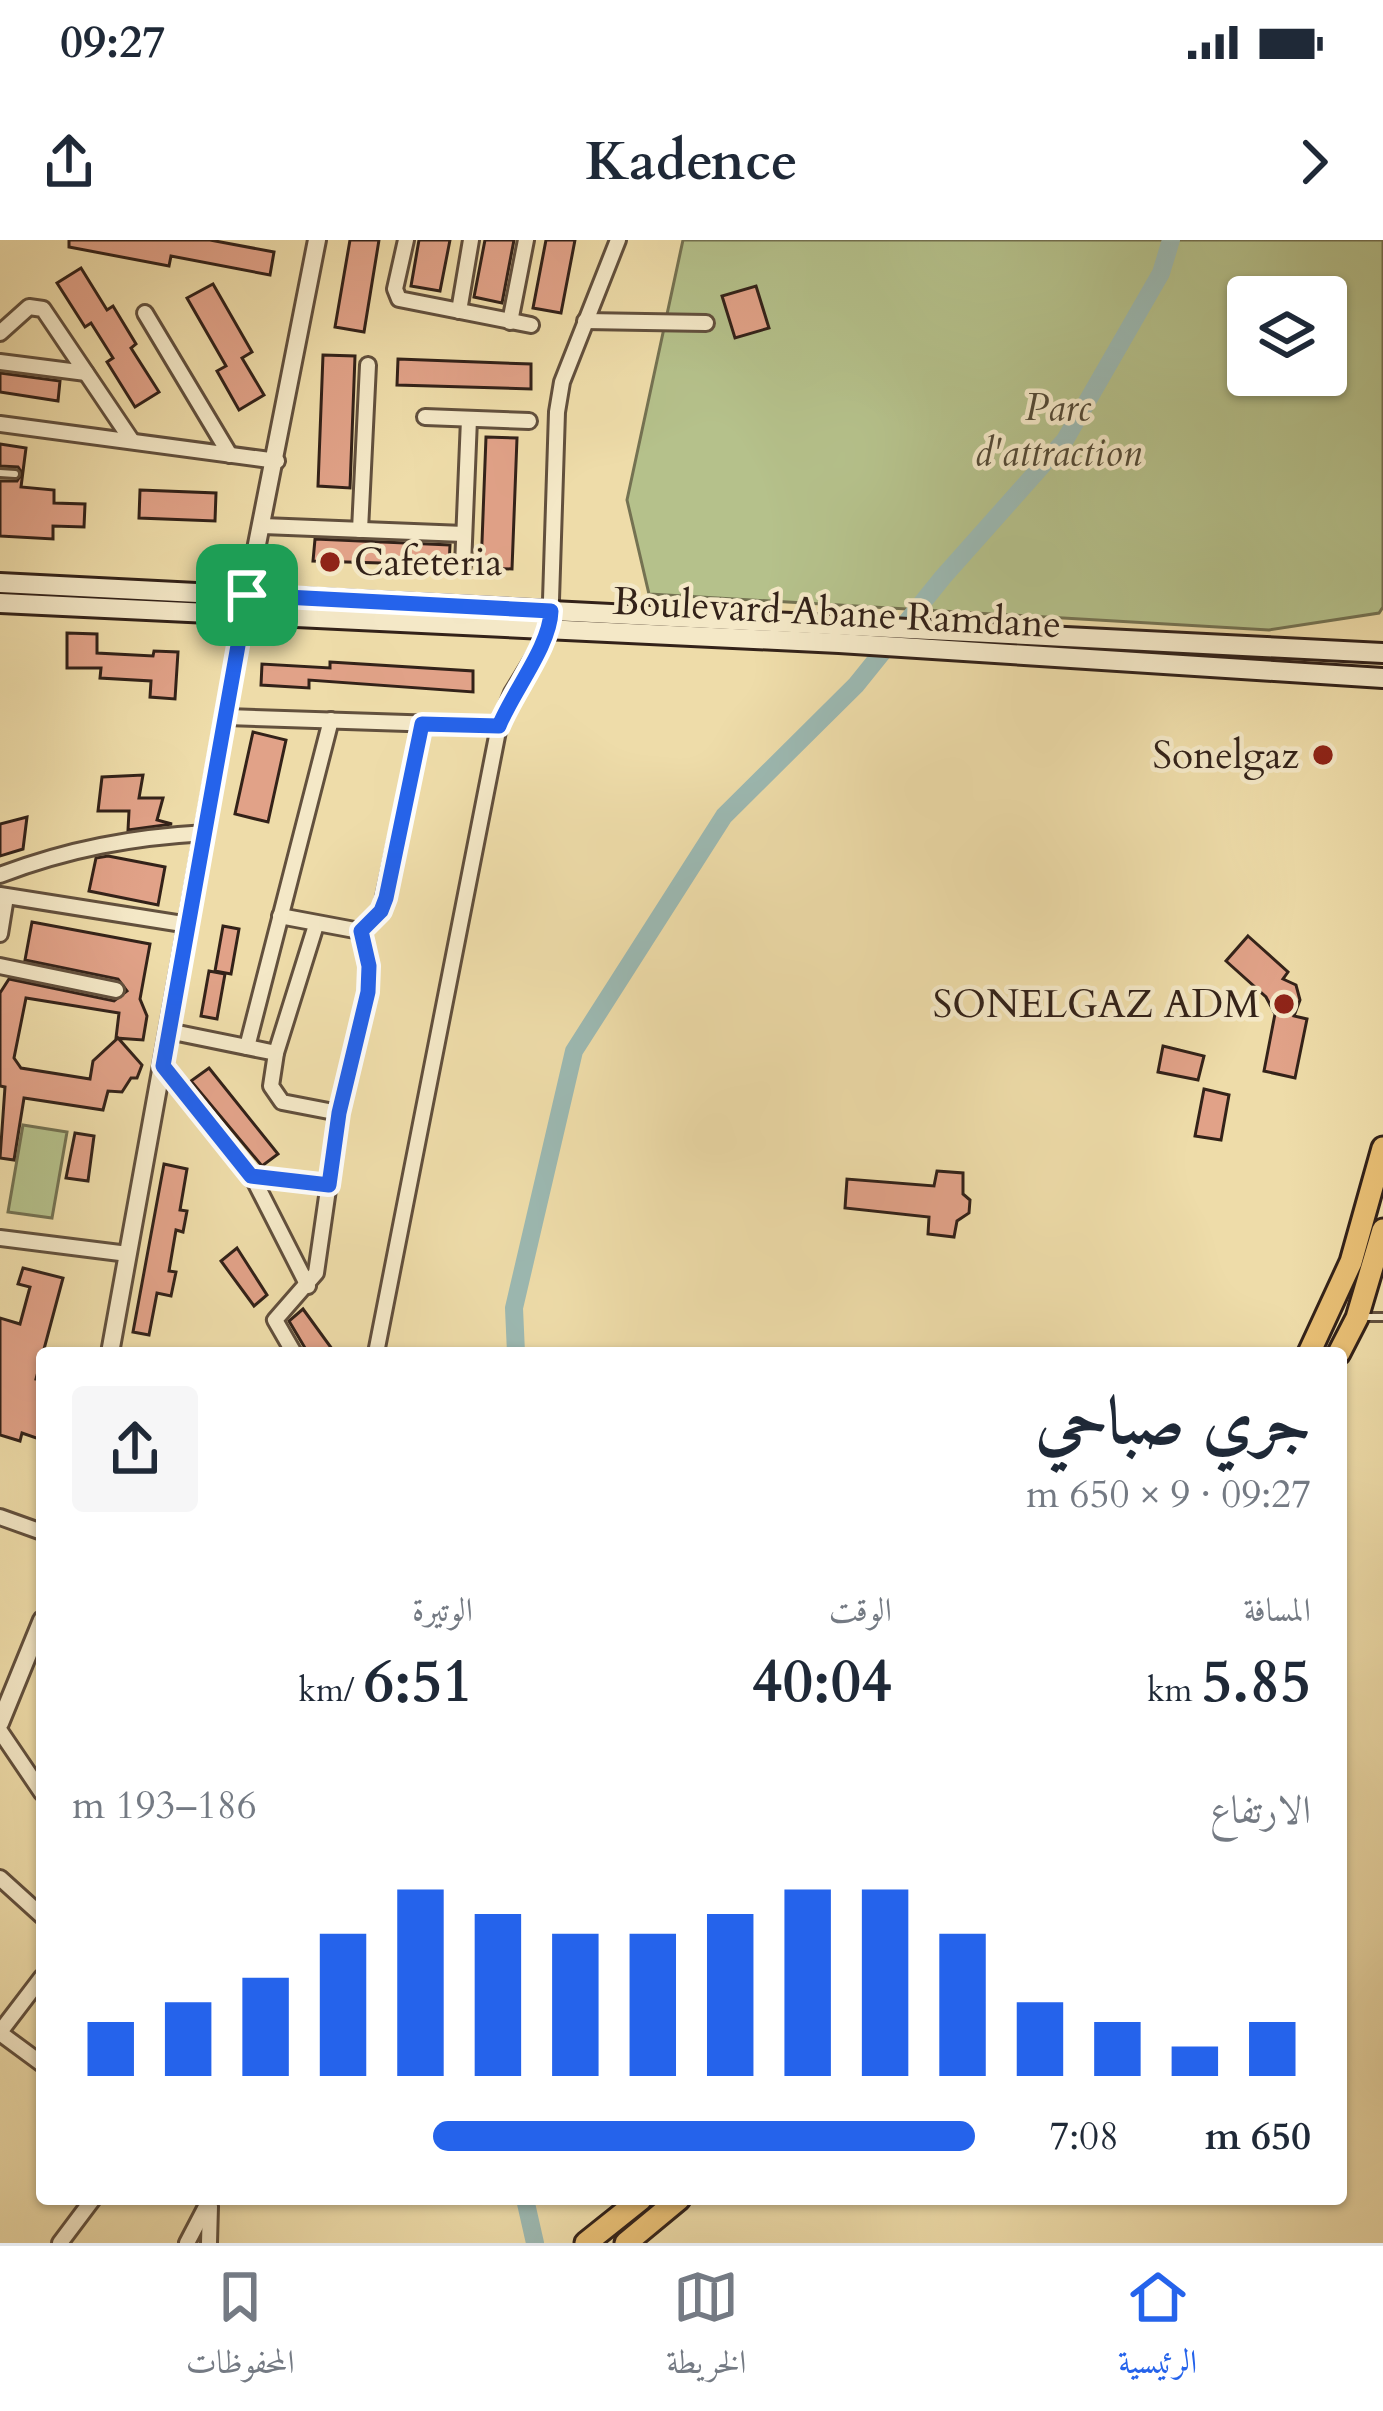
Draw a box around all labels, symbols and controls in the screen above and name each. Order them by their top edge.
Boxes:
text: 09:27 [60,12,165,73]
text: Kadence [585,126,798,199]
icon: share [36,129,102,195]
icon: forward [1281,129,1347,195]
map controls [1227,276,1347,396]
button: layers [1227,276,1347,396]
park label: Parc d'attraction [974,381,1142,479]
place label: Cafeteria [354,536,502,589]
pin [196,544,298,646]
marker: Cafeteria [317,549,343,575]
icon: arrive [214,562,280,628]
street label: Boulevard Abane Ramdane [611,575,1063,651]
place label: Sonelgaz [1152,729,1299,782]
marker: Sonelgaz [1310,742,1336,768]
place label: SONELGAZ ADM [933,978,1260,1031]
marker: SONELGAZ ADM [1271,991,1297,1017]
text: جري صباحي [1036,1378,1311,1467]
button: share [72,1386,198,1512]
text: 09:27 · 9 × 650 m [1026,1468,1311,1521]
text: الوتيرة [412,1588,473,1633]
text: الوقت [829,1588,892,1633]
text: المسافة [1244,1588,1311,1633]
text: 6:51 [363,1642,473,1723]
text: 40:04 [752,1642,892,1723]
text: 5.85 [1201,1642,1311,1723]
text: /km [298,1668,363,1713]
text: km [1147,1668,1201,1713]
text: 186–193 m [72,1779,257,1832]
text: الارتفاع [1210,1784,1311,1837]
text: 7:08 [1049,2110,1119,2163]
text: 650 m [1205,2110,1311,2163]
tab: المحفوظات [186,2264,295,2394]
tab: الخريطة [666,2264,746,2394]
tab: الرئيسية [1118,2264,1197,2394]

